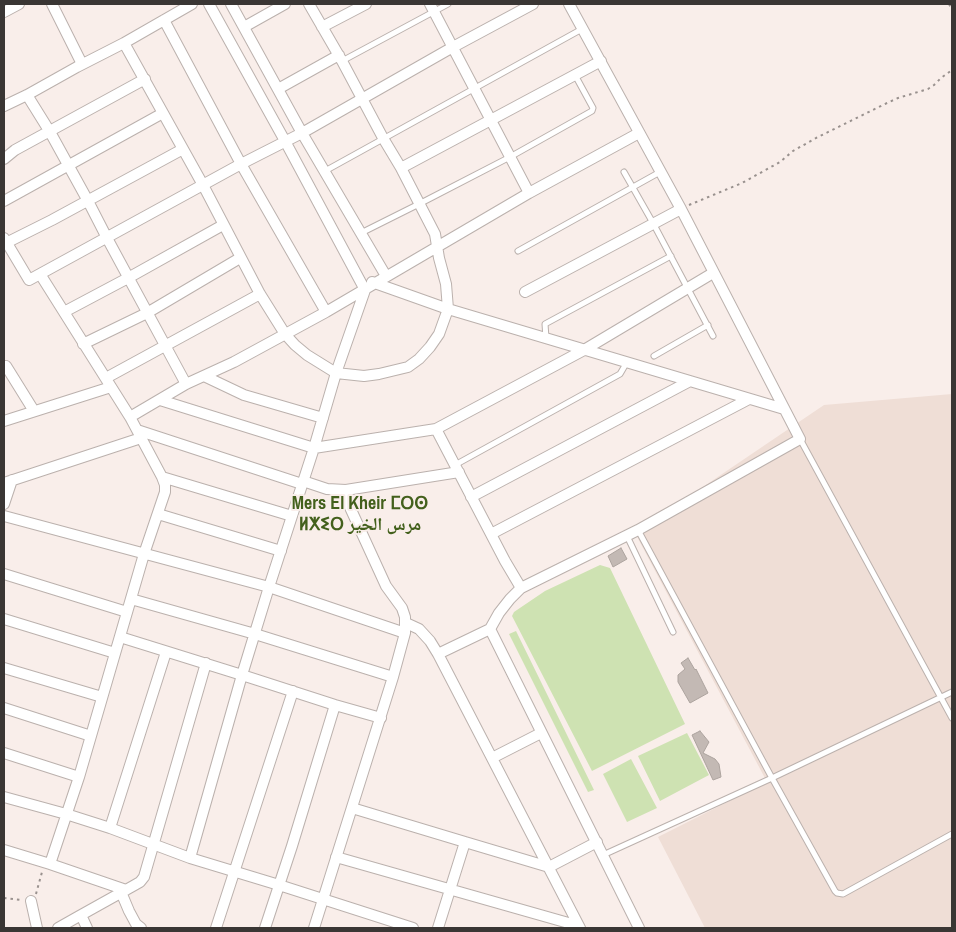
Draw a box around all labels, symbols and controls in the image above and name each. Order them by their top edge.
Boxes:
district label: Mers El Kheir ⵎⵔⵙ ⵍⵅⵉⵔ مرس الخير [292,493,428,536]

